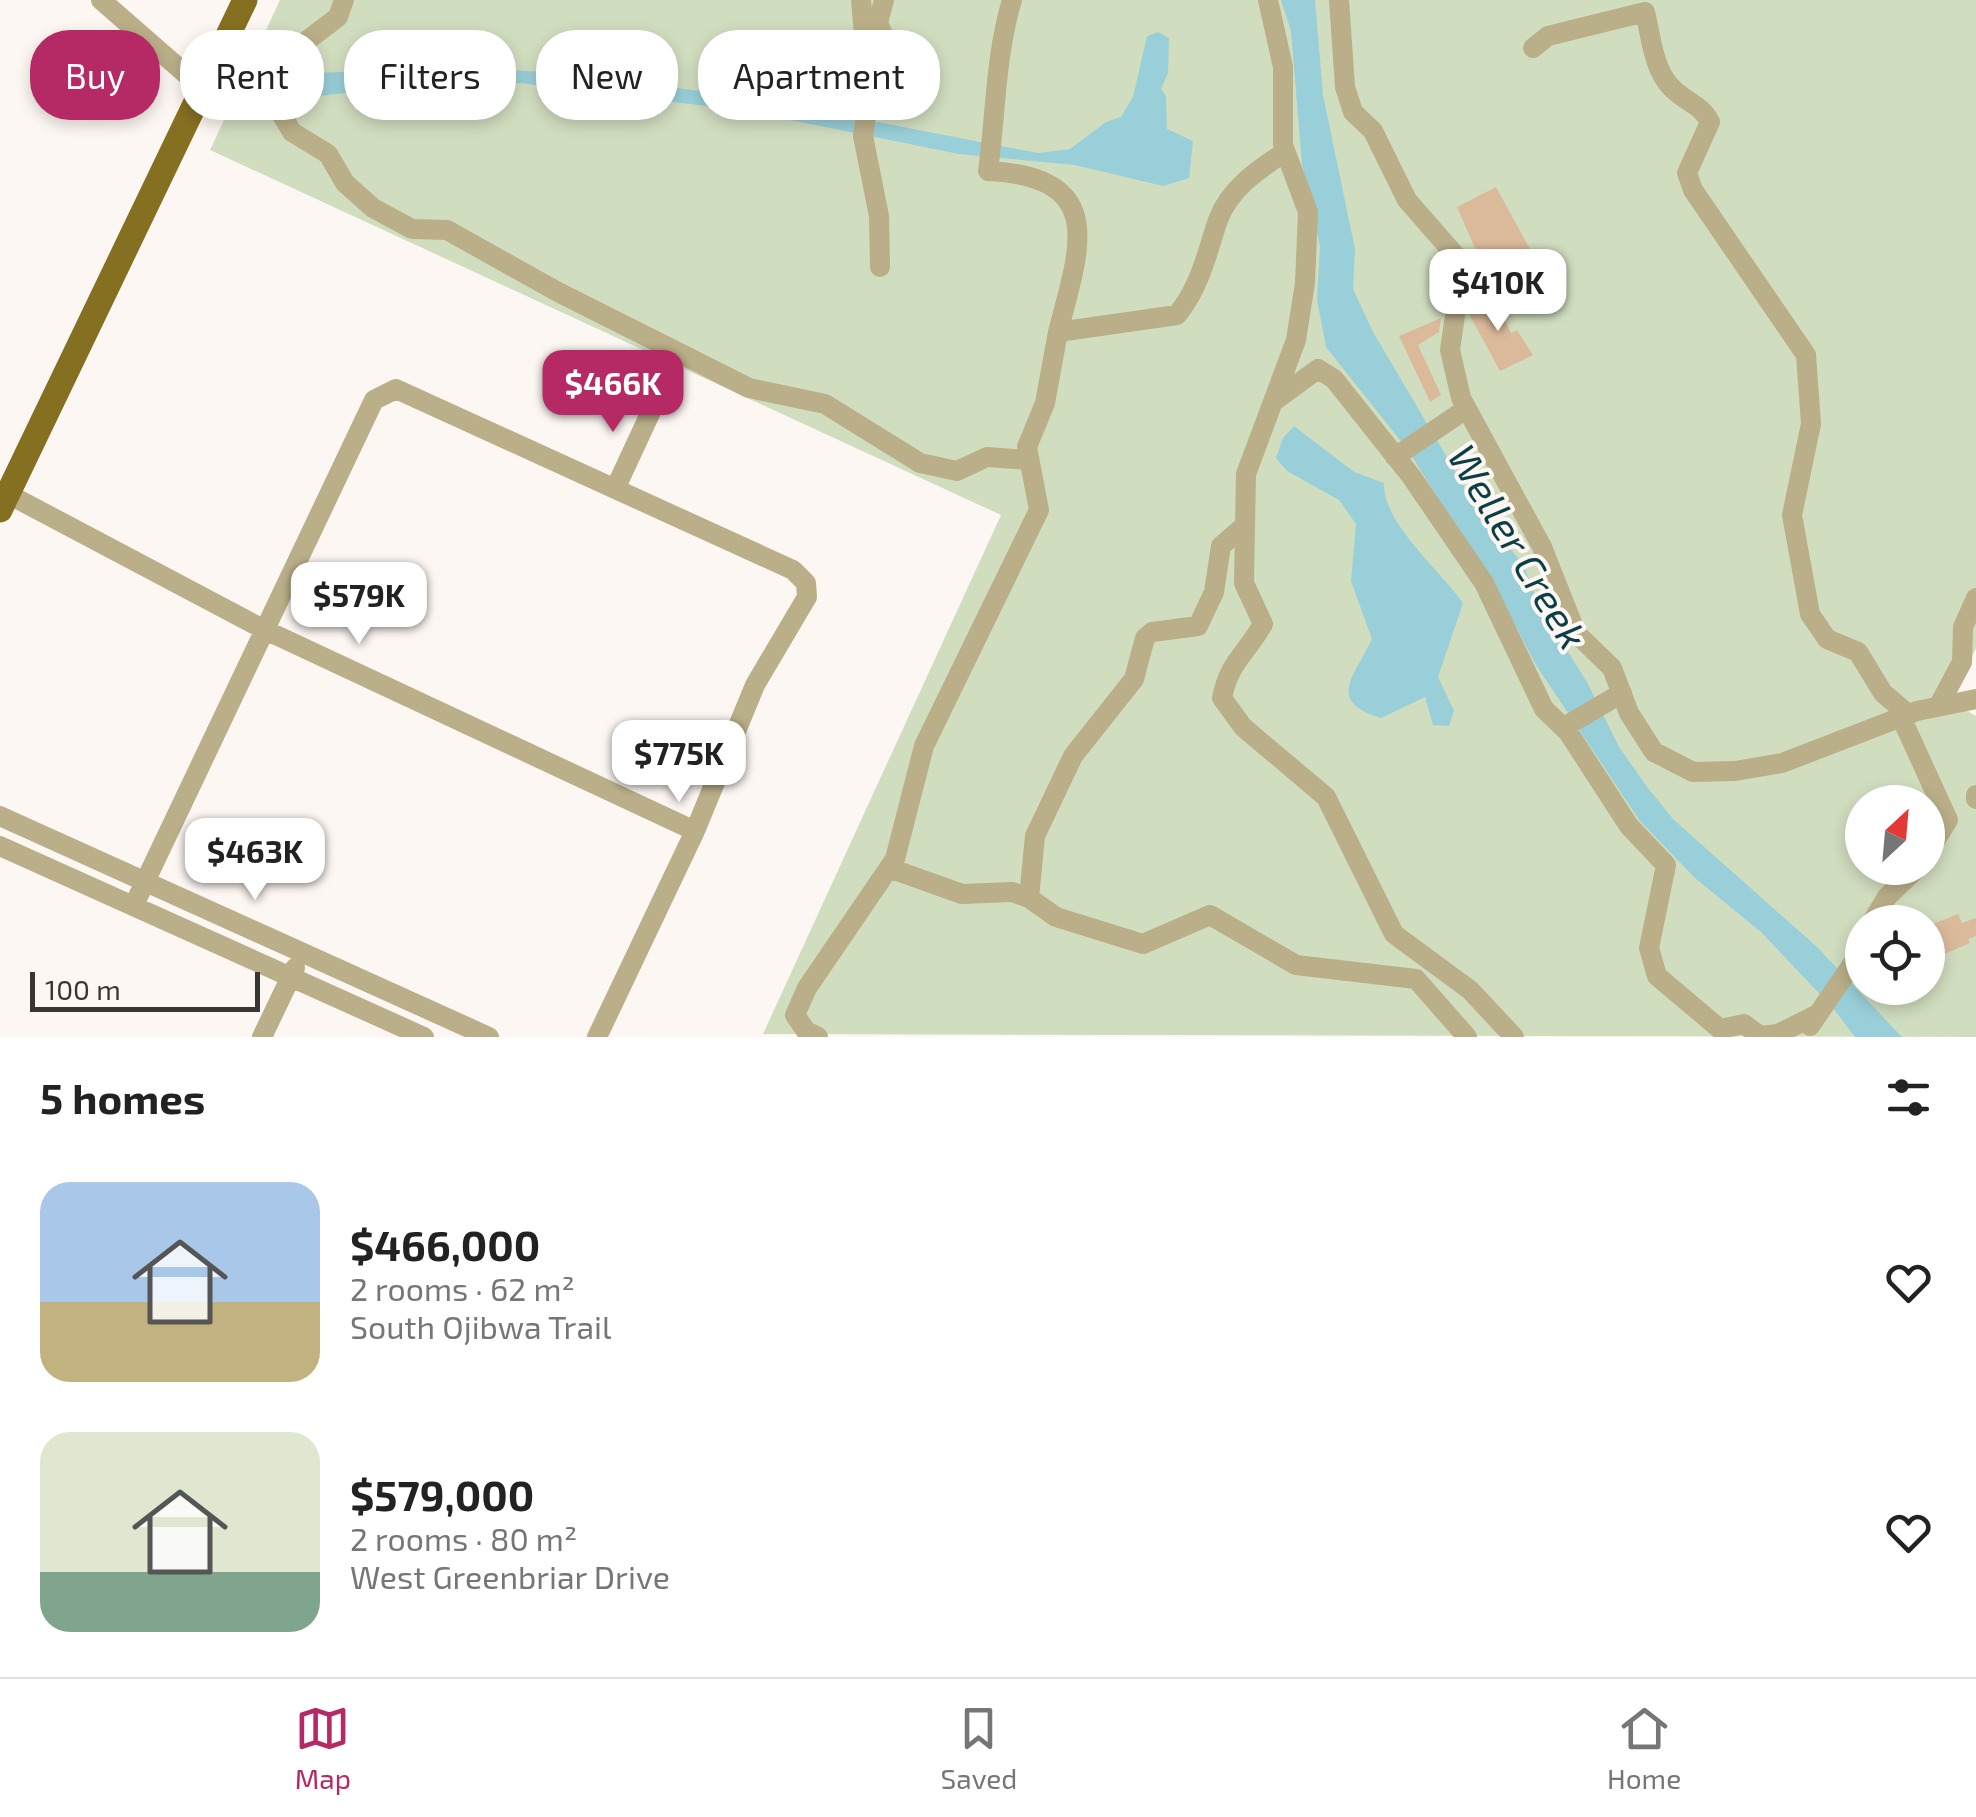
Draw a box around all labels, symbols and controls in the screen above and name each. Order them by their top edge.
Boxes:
chip: Buy [30,30,160,120]
chip: Rent [180,30,324,120]
chip: Filters [344,30,516,120]
chip: New [536,30,678,120]
chip: Apartment [698,30,940,120]
pin: $410K [1428,249,1568,334]
text: $410K [1451,262,1545,300]
pin: $466K [543,350,683,435]
text: $466K [565,363,662,401]
water label: Weller Creek [1439,435,1599,657]
pin: $579K [289,562,429,647]
text: $579K [313,575,405,613]
pin: $775K [609,720,749,805]
text: $775K [634,733,724,771]
north arrow [1845,785,1945,885]
map controls [1845,785,1945,1005]
pin: $463K [185,818,325,903]
text: $463K [207,831,303,869]
button: locate [1845,905,1945,1005]
scale bar [30,967,260,1011]
text: 100 m [45,972,121,1006]
icon: filters [1881,1070,1936,1125]
text: 5 homes [40,1072,205,1122]
text: $466,000 [350,1219,540,1269]
icon: home [120,1222,240,1342]
icon: heart [1881,1255,1936,1310]
text: 2 rooms · 62 m² [350,1269,575,1307]
text: South Ojibwa Trail [350,1307,611,1345]
text: $579,000 [350,1469,534,1519]
icon: home [120,1472,240,1592]
icon: heart [1881,1505,1936,1560]
text: 2 rooms · 80 m² [350,1519,577,1557]
text: West Greenbriar Drive [350,1557,670,1595]
tab: Map [295,1701,351,1795]
tab: Saved [941,1701,1017,1795]
tab: Home [1607,1701,1681,1795]

